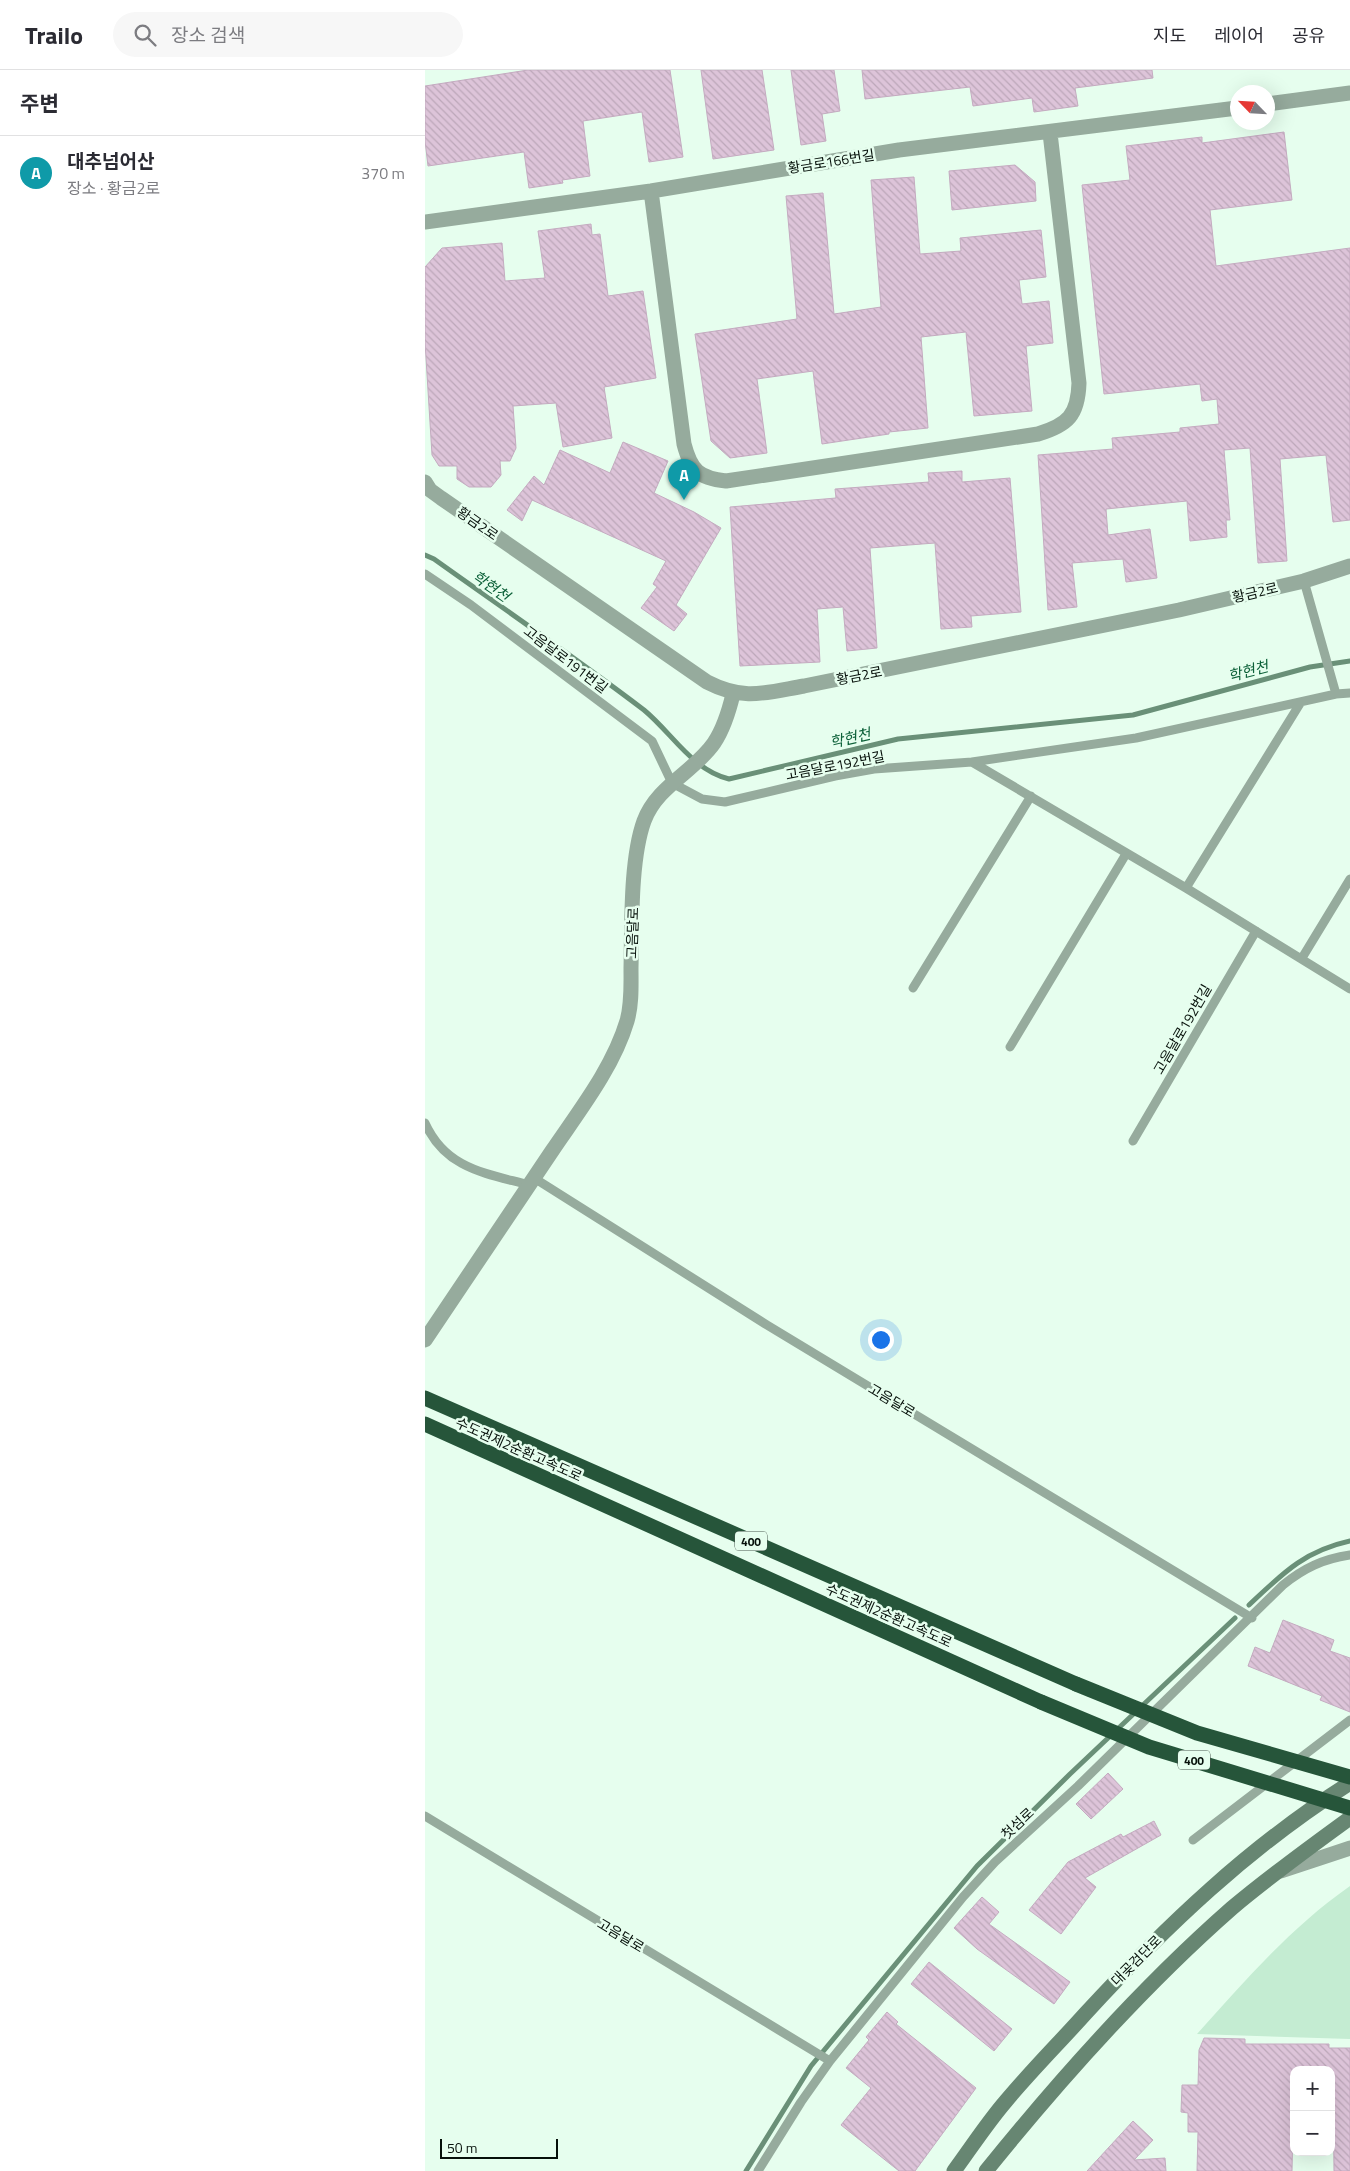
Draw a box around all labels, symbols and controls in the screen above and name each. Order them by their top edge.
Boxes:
search box [113,12,463,57]
text: Trailo [25,17,83,53]
text: 장소 검색 [171,20,245,49]
icon: search [131,21,159,49]
text: 지도 [1153,22,1186,49]
text: 레이어 [1214,22,1264,49]
text: 공유 [1292,22,1325,49]
north arrow [1230,85,1275,130]
text: 주변 [20,87,59,119]
street label: 황금로166번길 [786,144,876,178]
text: 대추넘어산 [67,146,154,175]
text: A [31,161,41,185]
text: 370 m [361,161,405,185]
text: 장소 · 황금2로 [67,176,160,200]
pin: A [668,459,700,500]
street label: 황금2로 [453,501,503,545]
water label: 학현천 [467,565,516,609]
street label: 황금2로 [1230,577,1280,607]
street label: 고음달로191번길 [519,620,613,698]
water label: 학현천 [1225,654,1273,687]
street label: 황금2로 [834,660,884,690]
water label: 학현천 [827,722,875,754]
street label: 고음달로192번길 [784,745,886,785]
street label: 고음달로 [621,907,643,959]
street label: 고음달로192번길 [1148,980,1216,1078]
your location [868,1327,894,1353]
street label: 고음달로 [865,1378,920,1422]
street label: 수도권제2순환고속도로 [452,1412,586,1486]
road number: 400 [735,1532,767,1550]
street label: 수도권제2순환고속도로 [822,1578,956,1652]
road number: 400 [1178,1750,1210,1770]
street label: 첫섬로 [996,1802,1038,1844]
street label: 고음달로 [594,1913,649,1957]
street label: 대곶검단로 [1106,1930,1166,1990]
map controls [1290,2066,1335,2156]
button: + [1290,2066,1335,2111]
button: − [1290,2111,1335,2156]
scale bar [440,2136,557,2159]
text: 50 m [447,2137,477,2158]

